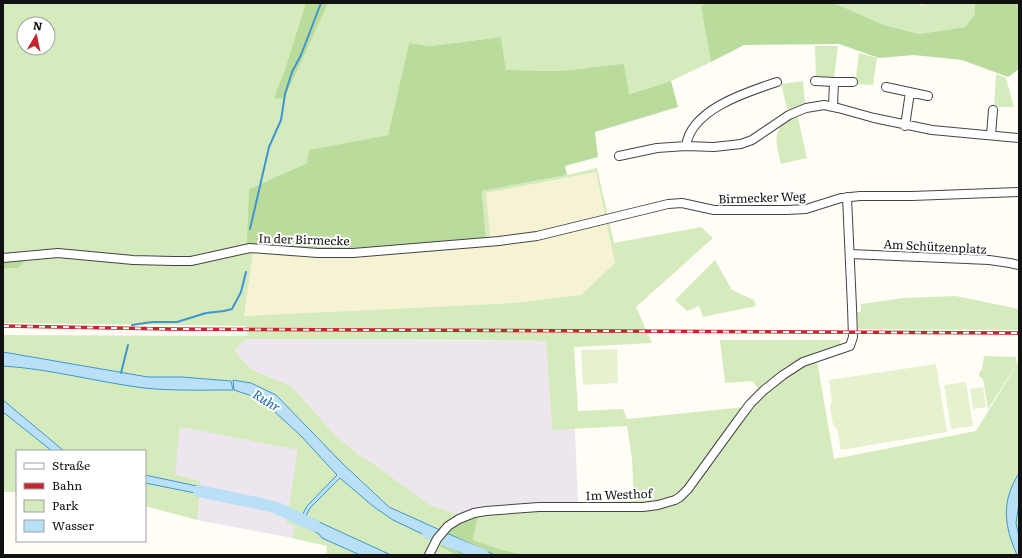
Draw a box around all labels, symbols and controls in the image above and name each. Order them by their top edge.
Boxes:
north arrow [16,16,56,56]
text: N [32,17,44,34]
street label: Birmecker Weg [718,186,806,208]
street label: In der Birmecke [258,228,350,250]
street label: Am Schützenplatz [883,234,987,258]
water label: Ruhr [249,384,285,416]
legend [16,450,146,542]
text: Straße [52,456,90,474]
text: Bahn [52,476,82,494]
street label: Im Westhof [585,484,654,504]
text: Park [52,496,79,514]
text: Wasser [52,516,94,534]

